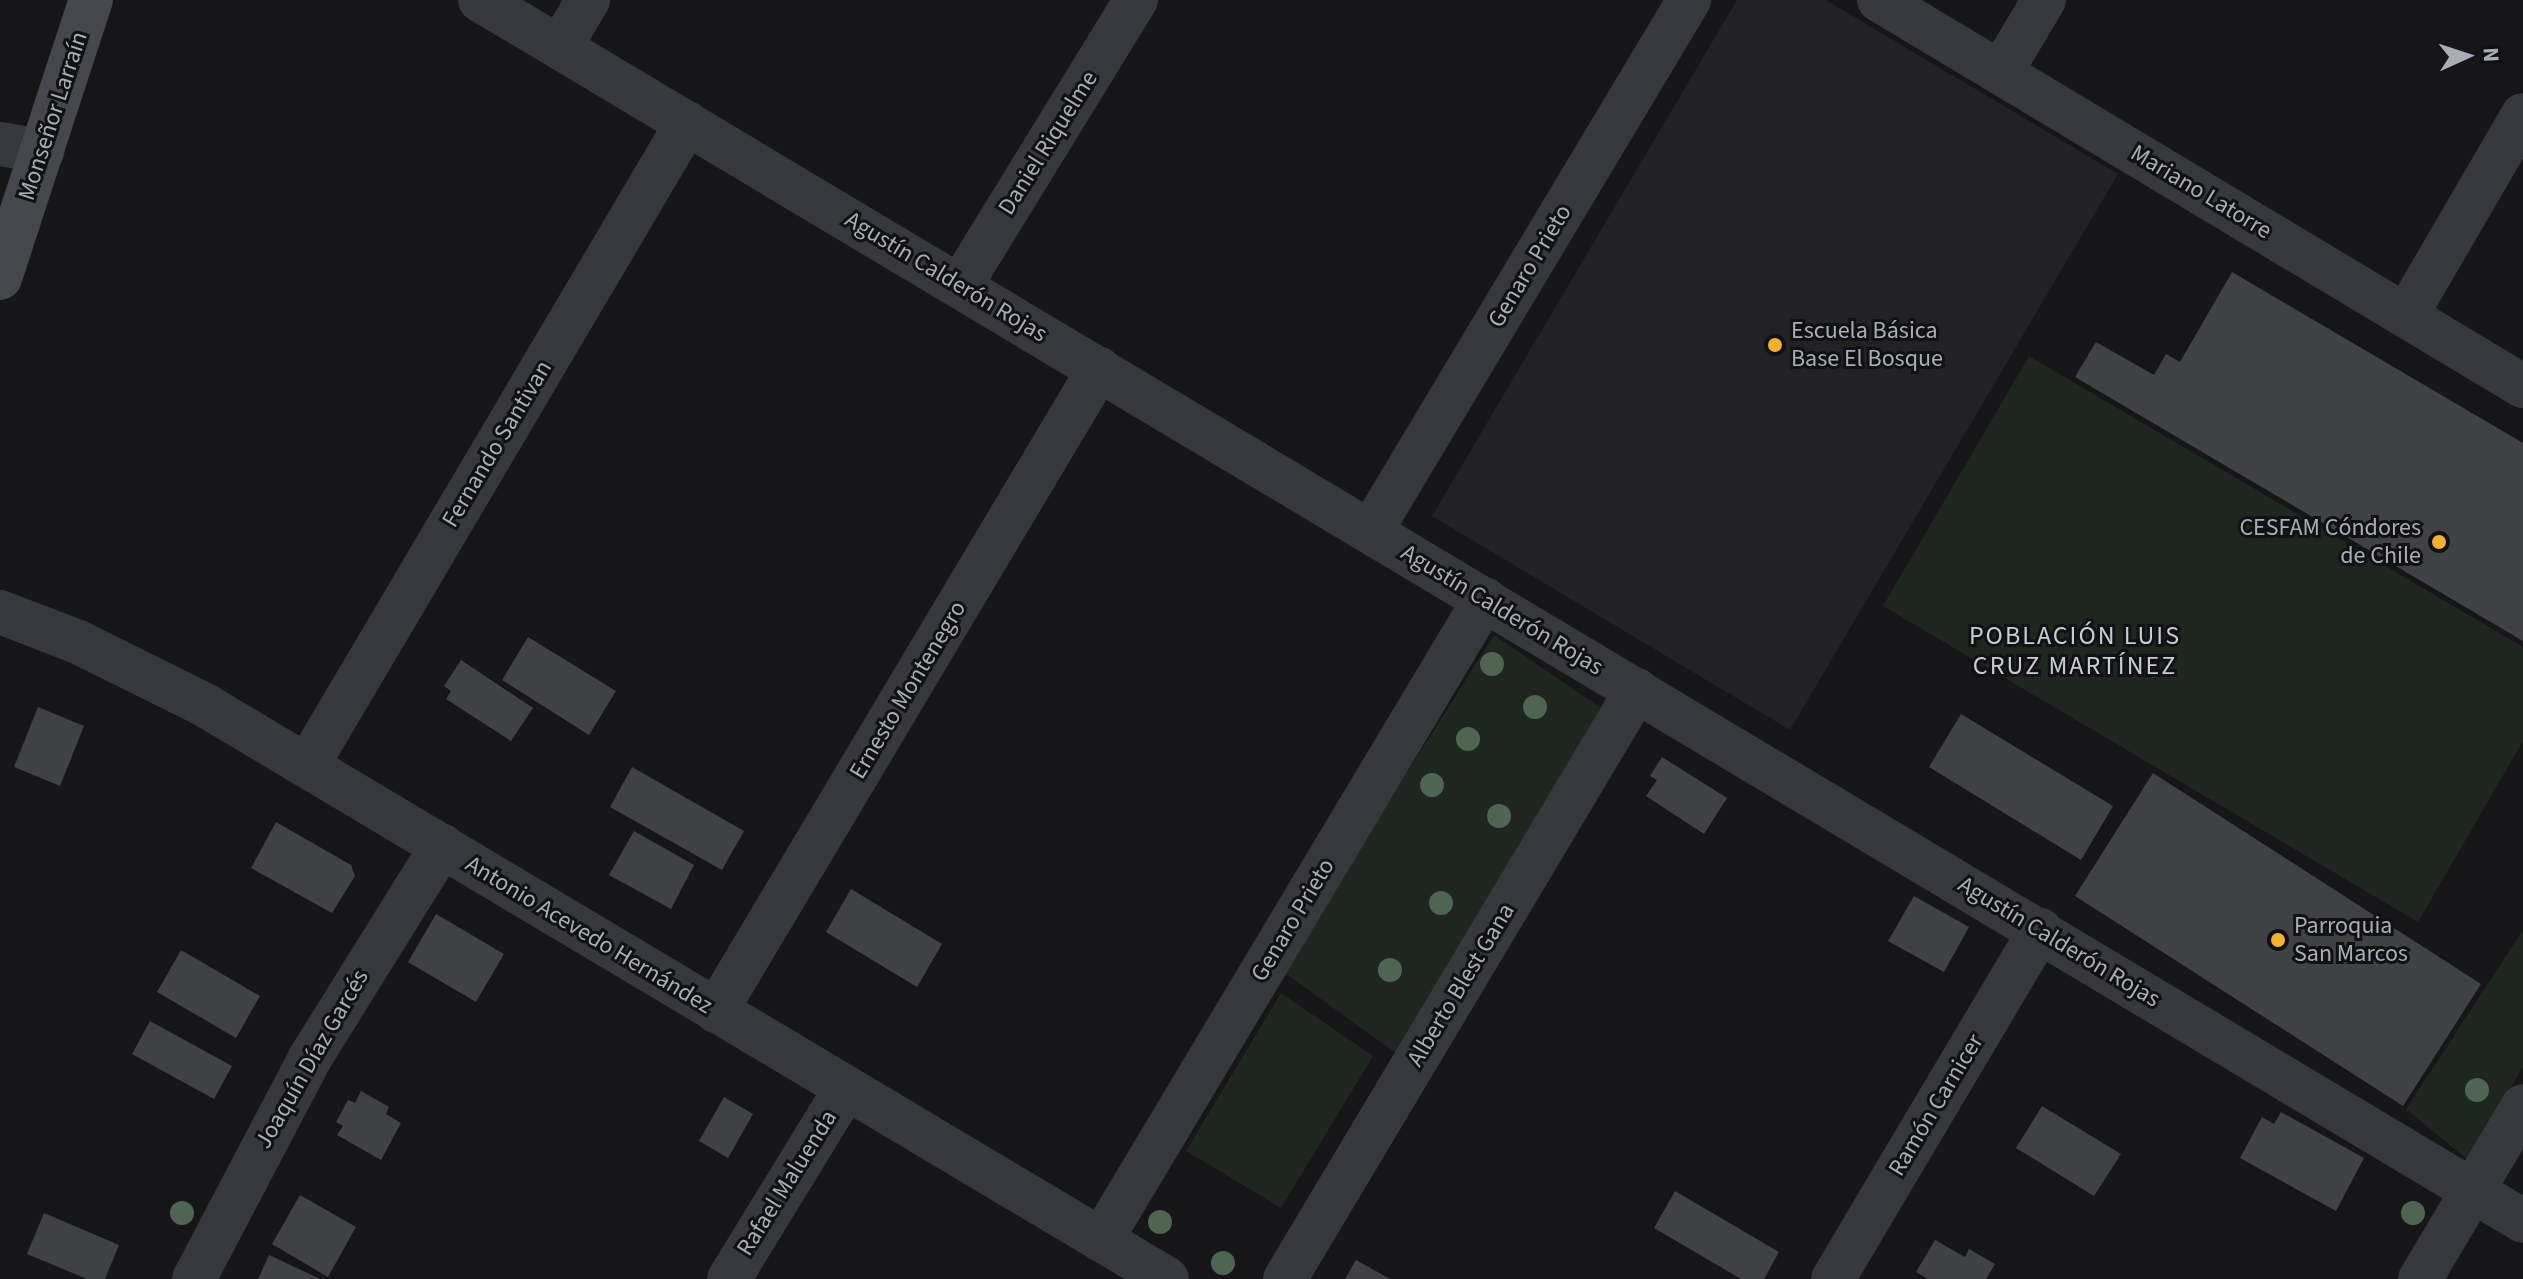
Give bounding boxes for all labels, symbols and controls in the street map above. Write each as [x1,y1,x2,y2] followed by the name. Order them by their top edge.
[2427,16,2507,96] north arrow
[12,28,94,204] street label: Monseñor Larraín
[2475,47,2507,63] text: N
[992,66,1104,220] street label: Daniel Riquelme
[2125,139,2277,245] street label: Mariano Latorre
[1482,199,1578,333] street label: Genaro Prieto
[840,205,1052,349] street label: Agustín Calderón Rojas
[1791,317,1943,373] place label: Escuela Básica Base El Bosque
[1766,336,1784,354] marker: Escuela Básica Base El Bosque
[436,355,558,533] street label: Fernando Santivan
[2239,514,2421,570] place label: CESFAM Cóndores de Chile
[2428,531,2450,553] marker: CESFAM Cóndores de Chile
[1396,538,1608,682] street label: Agustín Calderón Rojas
[844,596,972,784] street label: Ernesto Montenegro
[1969,620,2181,682] district label: POBLACIÓN LUIS CRUZ MARTÍNEZ
[460,850,718,1020] street label: Antonio Acevedo Hernández
[1245,853,1341,987] street label: Genaro Prieto
[1953,870,2165,1014] street label: Agustín Calderón Rojas
[1401,898,1521,1072] street label: Alberto Blest Gana
[2294,912,2408,968] place label: Parroquia San Marcos
[2269,931,2287,949] marker: Parroquia San Marcos
[249,964,375,1154] street label: Joaquín Díaz Garcés
[1882,1029,1990,1181] street label: Ramón Carnicer
[731,1105,843,1261] street label: Rafael Maluenda

